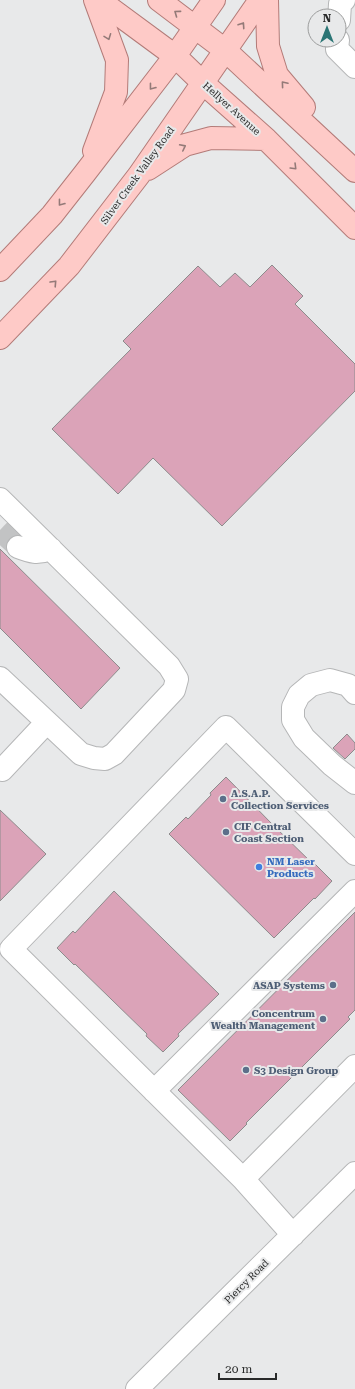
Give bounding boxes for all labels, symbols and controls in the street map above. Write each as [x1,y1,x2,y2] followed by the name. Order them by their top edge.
[307,8,347,48] north arrow
[175,11,182,18] one-way arrow
[323,12,332,25] text: N
[238,22,245,29] one-way arrow
[103,33,111,40] one-way arrow
[201,80,263,137] street label: Hellyer Avenue
[282,81,289,89] one-way arrow
[149,83,156,90] one-way arrow
[98,124,177,226] street label: Silver Creek Valley Road
[179,144,186,152] one-way arrow
[289,162,297,170] one-way arrow
[58,199,65,206] one-way arrow
[49,280,56,287] one-way arrow
[231,788,329,811] place label: A.S.A.P. Collection Services
[218,794,228,804] marker: A.S.A.P. Collection Services
[234,821,304,844] place label: CIF Central Coast Section
[221,827,231,837] marker: CIF Central Coast Section
[267,856,315,879] place label: NM Laser Products
[254,862,264,872] marker: NM Laser Products
[253,980,325,991] place label: ASAP Systems
[328,980,338,990] marker: ASAP Systems
[211,1008,315,1031] place label: Concentrum Wealth Management
[318,1014,328,1024] marker: Concentrum Wealth Management
[241,1065,251,1075] marker: S3 Design Group
[254,1065,339,1076] place label: S3 Design Group
[222,1257,271,1306] street label: Piercy Road
[219,1355,276,1381] scale bar
[225,1362,252,1376] text: 20 m

